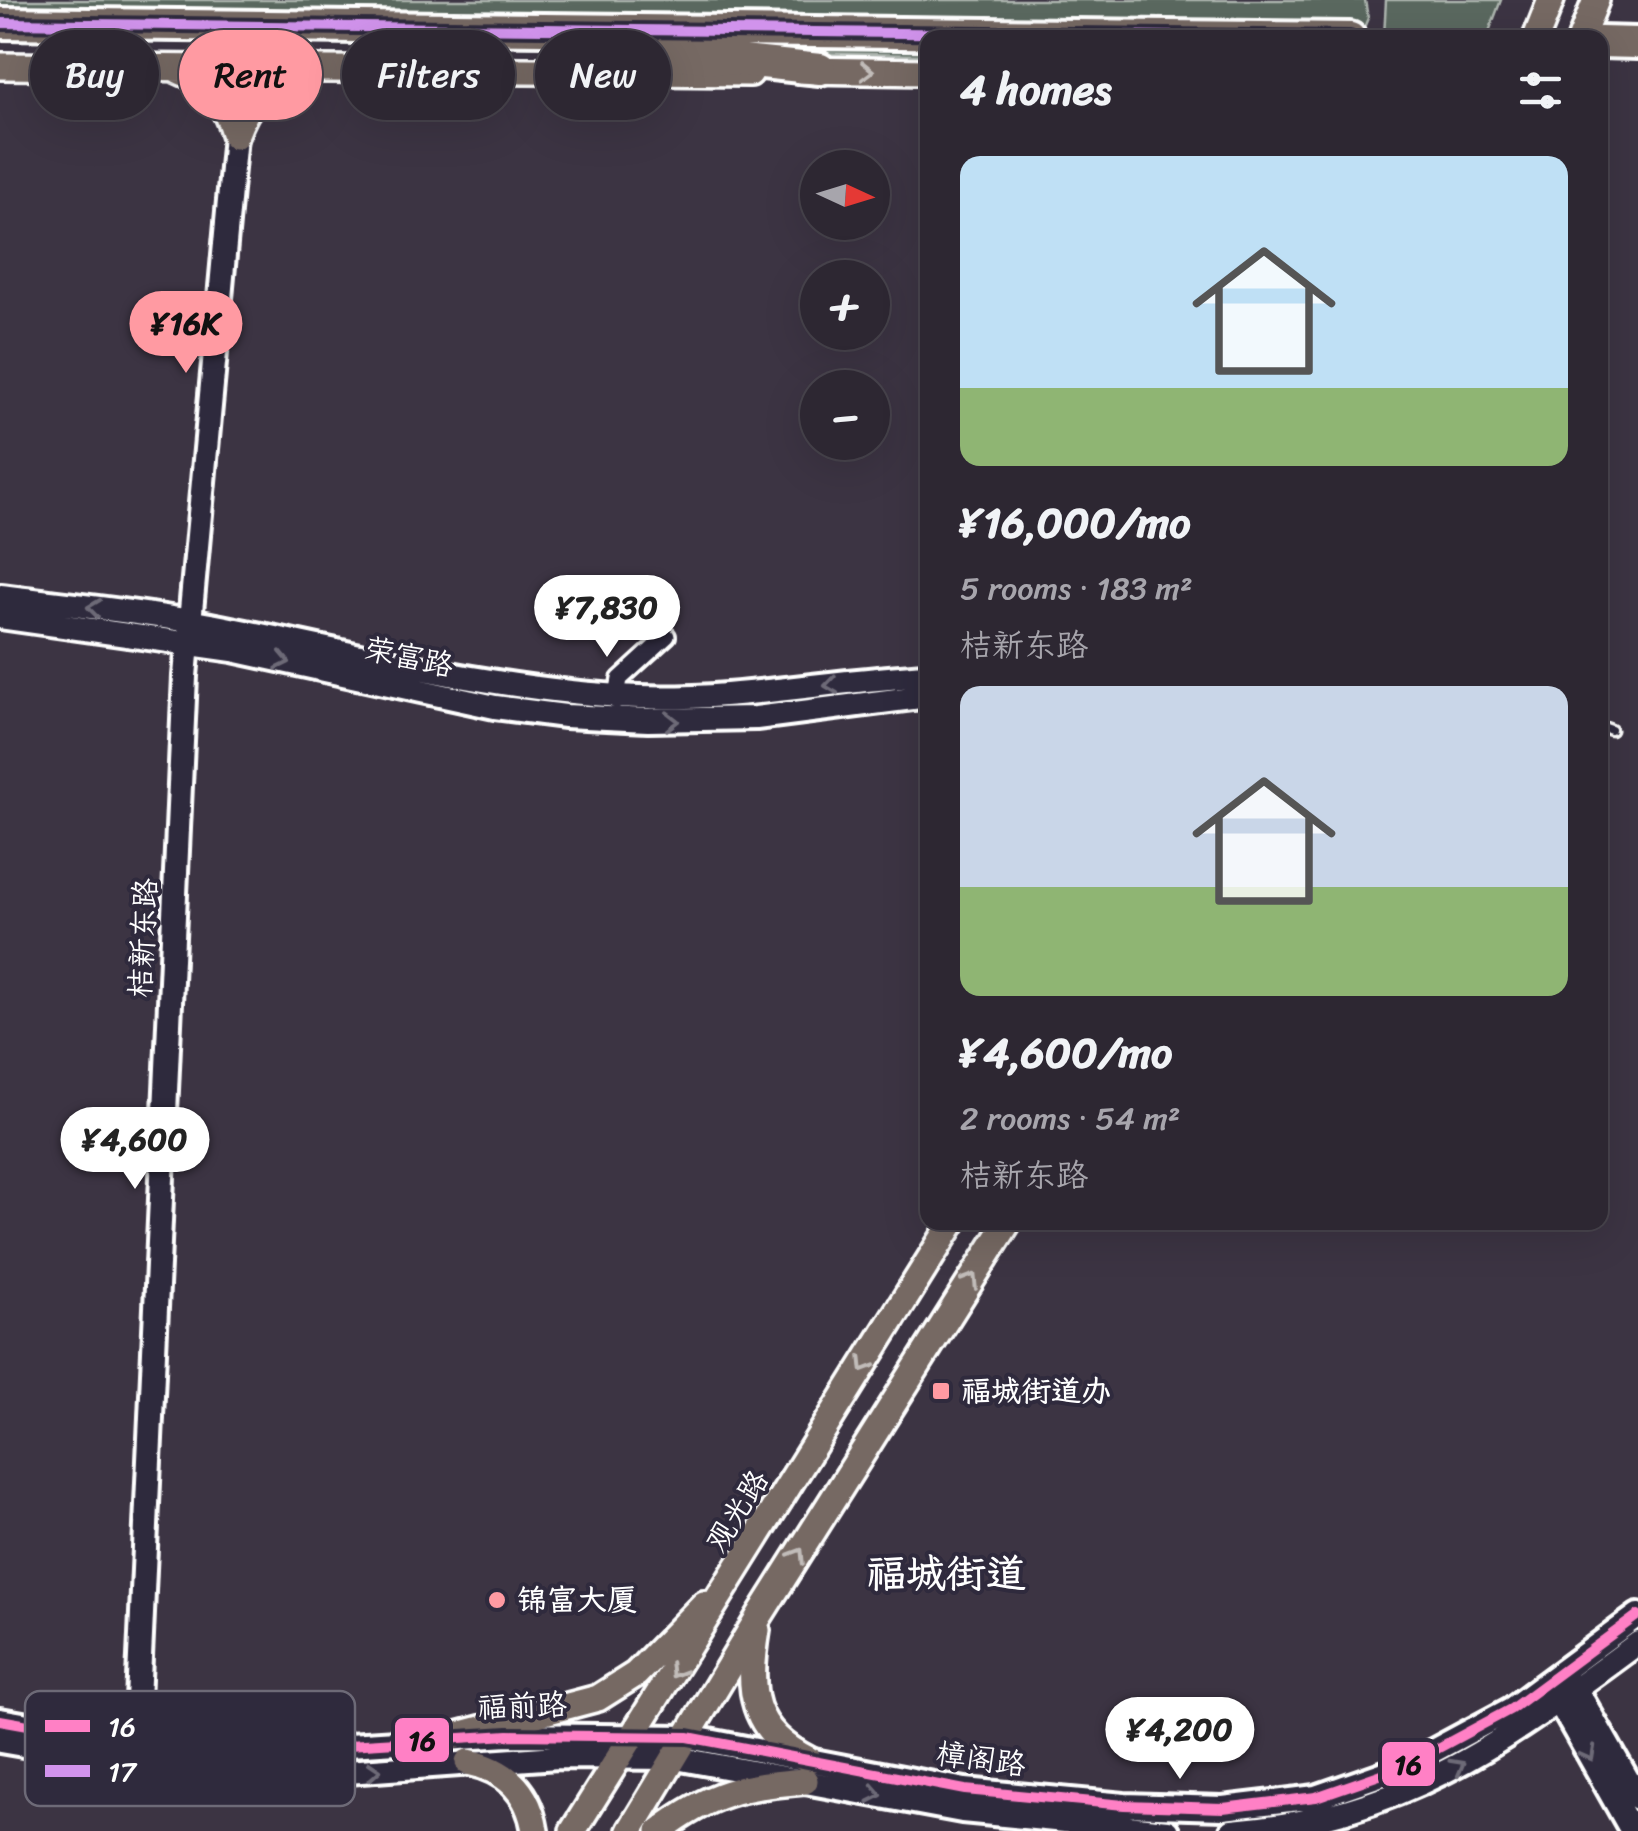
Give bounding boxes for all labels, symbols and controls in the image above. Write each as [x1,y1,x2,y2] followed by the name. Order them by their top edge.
[30,30,159,120] chip: Buy
[179,30,322,120] chip: Rent
[342,30,515,120] chip: Filters
[535,30,671,120] chip: New
[960,53,1112,127] text: 4 homes
[860,60,876,81] one-way arrow
[1513,63,1568,118] icon: filters
[800,150,890,240] north arrow
[800,150,890,460] map controls
[1174,221,1354,401] icon: home
[800,260,890,350] button: +
[127,291,245,376] pin: ¥16K
[151,295,221,352] text: ¥16K
[800,370,890,460] button: −
[960,486,1191,560] text: ¥16,000/mo
[960,560,1192,617] text: 5 rooms · 183 m²
[526,575,688,660] pin: ¥7,830
[556,579,658,636] text: ¥7,830
[86,599,103,620] one-way arrow
[960,617,1088,674] text: 桔新东路
[359,621,459,693] street label: 荣富路
[274,649,291,670] one-way arrow
[822,674,839,695] one-way arrow
[665,710,681,731] one-way arrow
[1174,751,1354,931] icon: home
[113,877,173,999] street label: 桔新东路
[960,1016,1172,1090] text: ¥4,600/mo
[960,1090,1180,1147] text: 2 rooms · 54 m²
[54,1107,216,1192] pin: ¥4,600
[83,1111,188,1168] text: ¥4,600
[960,1147,1088,1204] text: 桔新东路
[959,1273,978,1291] one-way arrow
[858,1354,877,1372] one-way arrow
[961,1364,1111,1418] place label: 福城街道办
[930,1380,952,1402] marker: 福城街道办
[690,1459,784,1563] street label: 观光路
[866,1538,1026,1609] district label: 福城街道
[785,1548,804,1566] one-way arrow
[517,1573,637,1627] place label: 锦富大厦
[486,1589,508,1611] marker: 锦富大厦
[669,1661,688,1679] one-way arrow
[476,1677,568,1735] street label: 福前路
[25,1691,355,1806] legend
[1099,1697,1261,1782] pin: ¥4,200
[1127,1701,1233,1758] text: ¥4,200
[108,1702,136,1751] text: 16
[393,1716,451,1764] line badge: 16
[408,1716,436,1765] text: 16
[933,1726,1029,1792] street label: 樟阁路
[1380,1740,1437,1788] line badge: 16
[1394,1740,1422,1789] text: 16
[1576,1744,1596,1762] one-way arrow
[108,1747,138,1796] text: 17
[1447,1759,1465,1779] one-way arrow
[367,1761,383,1782] one-way arrow
[866,1783,883,1804] one-way arrow

